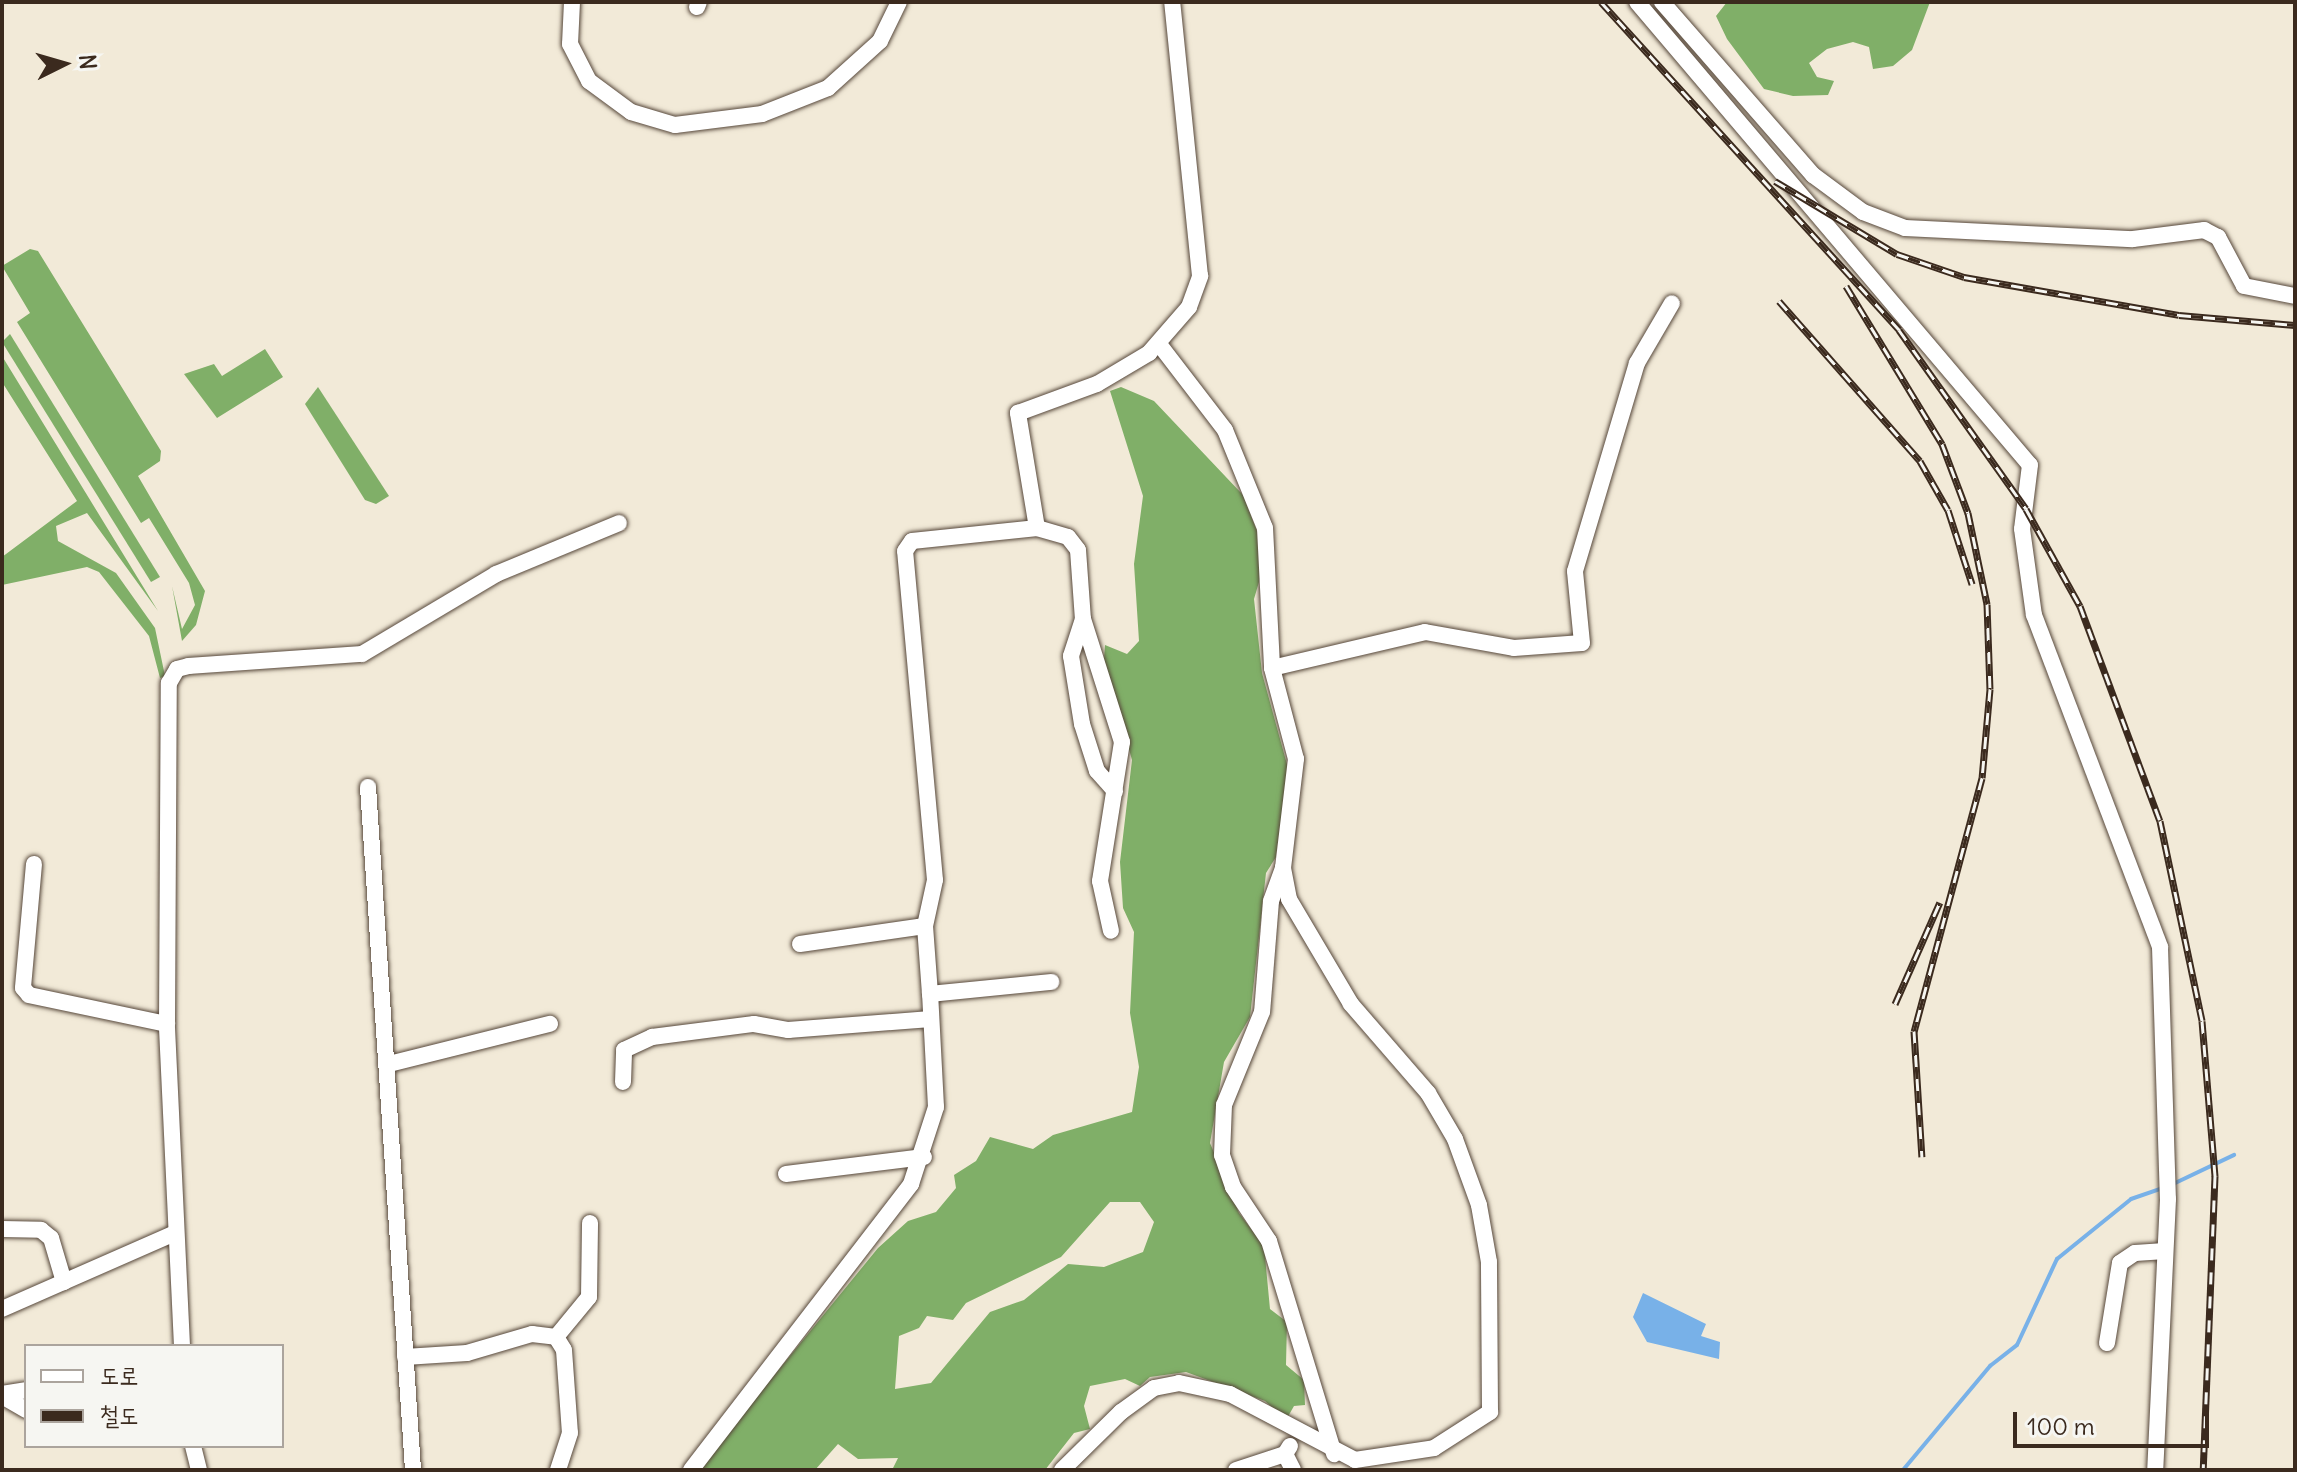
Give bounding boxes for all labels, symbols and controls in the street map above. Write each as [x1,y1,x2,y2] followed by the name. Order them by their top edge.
[24,24,104,104] north arrow
[73,53,103,71] text: N
[24,1344,284,1448] legend
[100,1360,139,1390] text: 도로
[2017,1396,2213,1446] scale bar
[100,1400,139,1430] text: 철도
[2027,1411,2095,1441] text: 100 m

